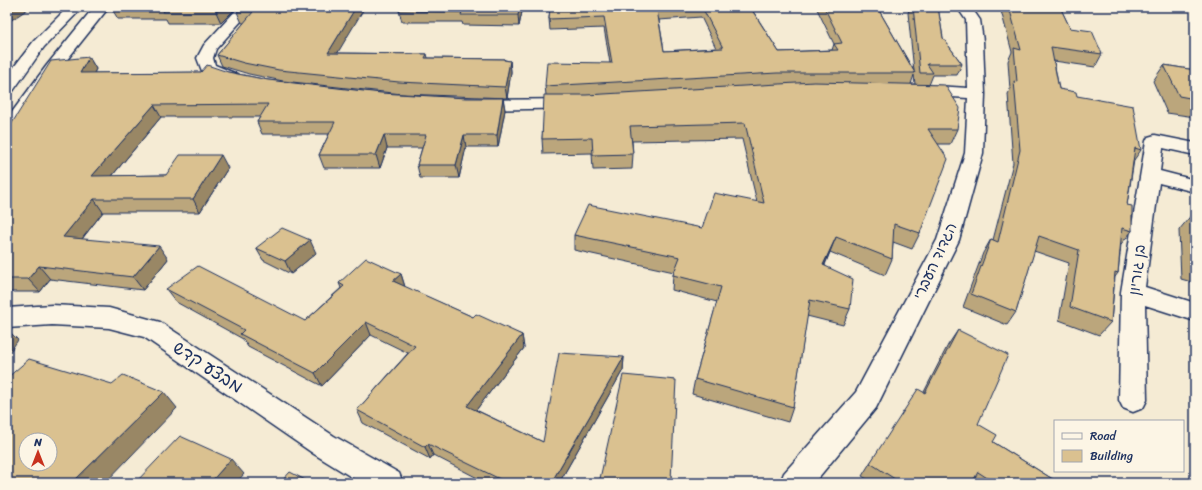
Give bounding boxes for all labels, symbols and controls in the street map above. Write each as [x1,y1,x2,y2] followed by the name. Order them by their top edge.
[906,218,964,304] street label: הגדוד העברי
[1121,243,1153,297] street label: בן גוריון
[166,332,250,402] street label: מבצע קדש
[1054,420,1184,472] legend
[1090,425,1117,447] text: Road
[18,432,58,472] north arrow
[33,433,42,452] text: N
[1090,445,1133,467] text: Building

